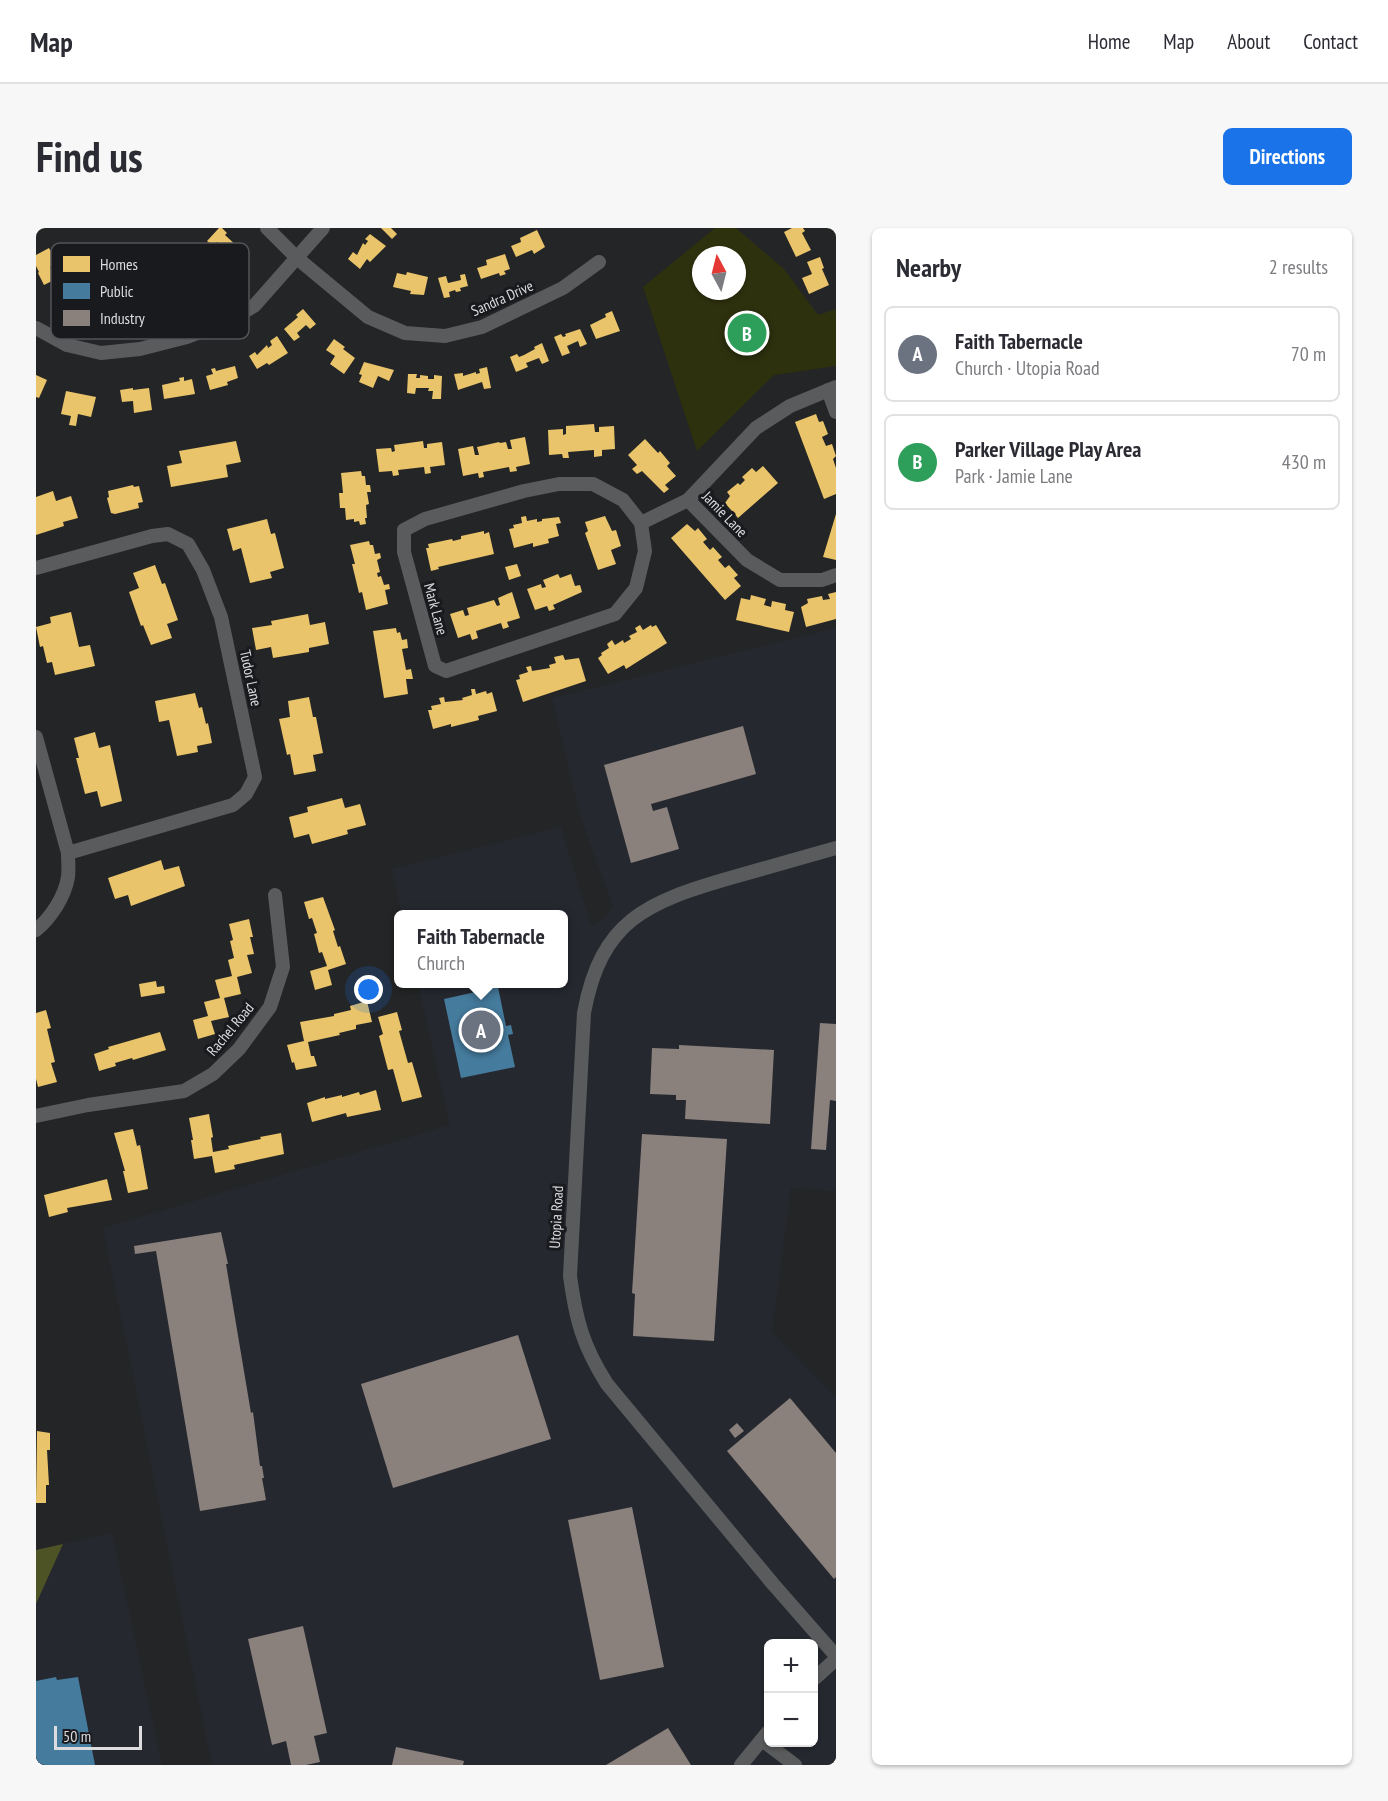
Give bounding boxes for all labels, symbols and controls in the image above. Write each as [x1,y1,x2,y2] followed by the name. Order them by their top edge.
[30,23,73,60] text: Map
[1088,28,1130,55] text: Home
[1163,28,1194,55] text: Map
[1227,28,1270,55] text: About
[1303,28,1358,55] text: Contact
[1223,128,1352,185] button: Directions
[36,129,143,184] text: Find us
[51,243,249,339] legend
[692,246,746,300] north arrow
[896,251,961,284] text: Nearby
[100,254,138,274] text: Homes
[1269,254,1328,280] text: 2 results
[468,276,536,320] street label: Sandra Drive
[100,281,134,301] text: Public
[100,308,145,328] text: Industry
[728,310,766,356] pin: B
[955,327,1083,355] text: Faith Tabernacle
[912,341,923,367] text: A
[1291,341,1326,367] text: 70 m
[955,355,1100,381] text: Church · Utopia Road
[955,435,1141,463] text: Parker Village Play Area
[913,449,922,475] text: B
[1282,449,1326,475] text: 430 m
[955,463,1073,489] text: Park · Jamie Lane
[698,486,752,541] street label: Jamie Lane
[420,581,452,637] street label: Mark Lane
[236,648,266,708] street label: Tudor Lane
[394,910,568,988] popup
[417,922,545,950] text: Faith Tabernacle
[417,950,465,976] text: Church
[354,975,383,1004] your location
[202,999,258,1059] street label: Rachel Road
[462,1008,500,1052] pin: A
[545,1185,567,1249] street label: Utopia Road
[764,1639,818,1747] map controls
[764,1639,818,1693] button: +
[764,1693,818,1747] button: −
[54,1723,142,1750] scale bar
[63,1726,91,1746] text: 50 m

